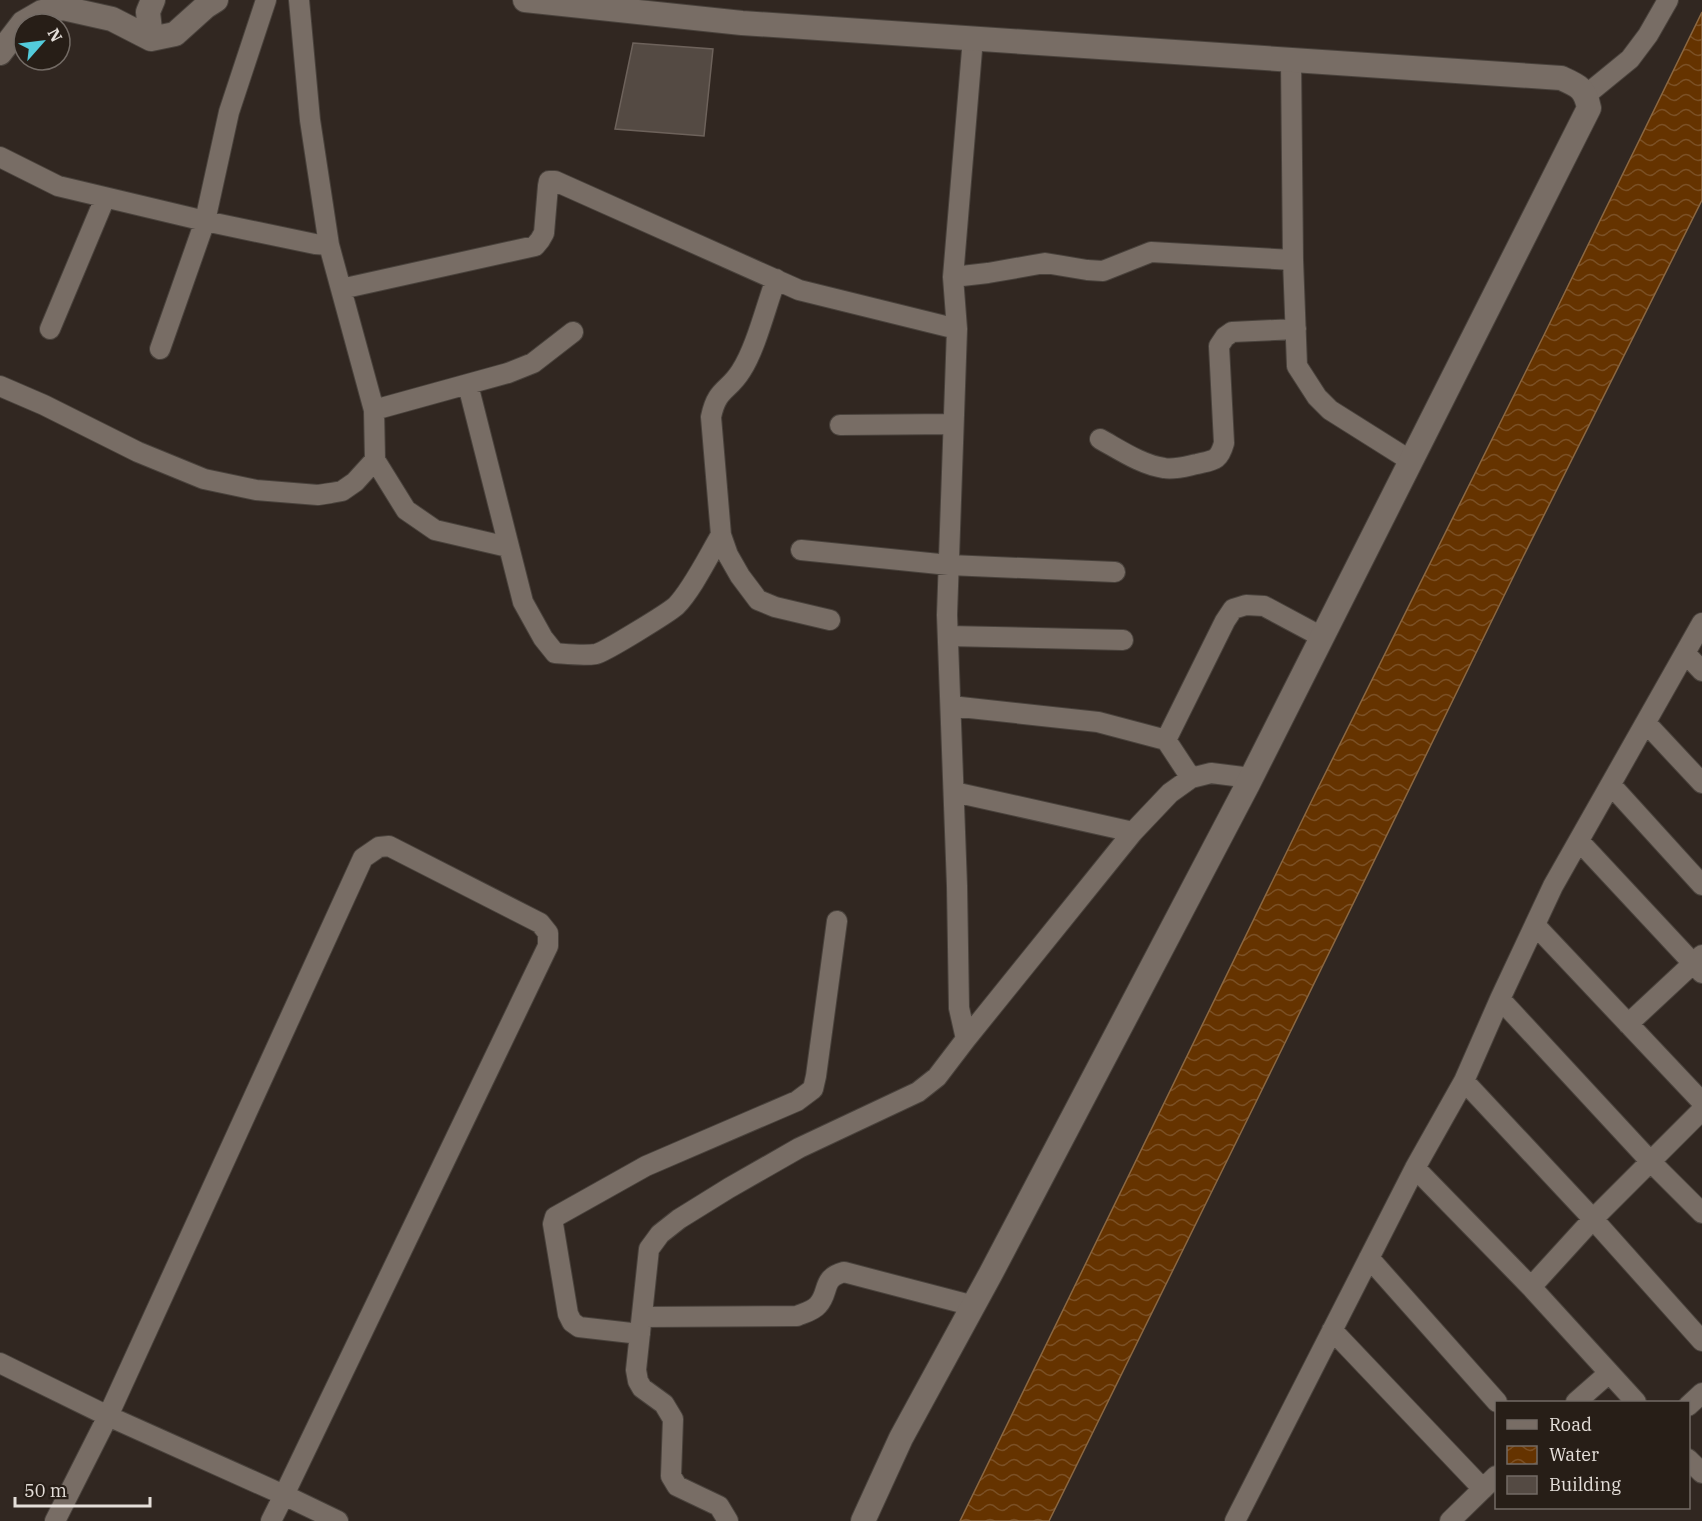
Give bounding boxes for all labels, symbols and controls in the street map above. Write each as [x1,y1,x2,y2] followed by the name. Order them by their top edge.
[12,12,72,72] north arrow
[43,25,67,45] text: N
[1495,1401,1690,1509] legend
[1549,1413,1592,1436] text: Road
[1549,1443,1599,1466] text: Water
[15,1470,150,1508] scale bar
[1549,1473,1621,1496] text: Building
[24,1479,67,1502] text: 50 m

